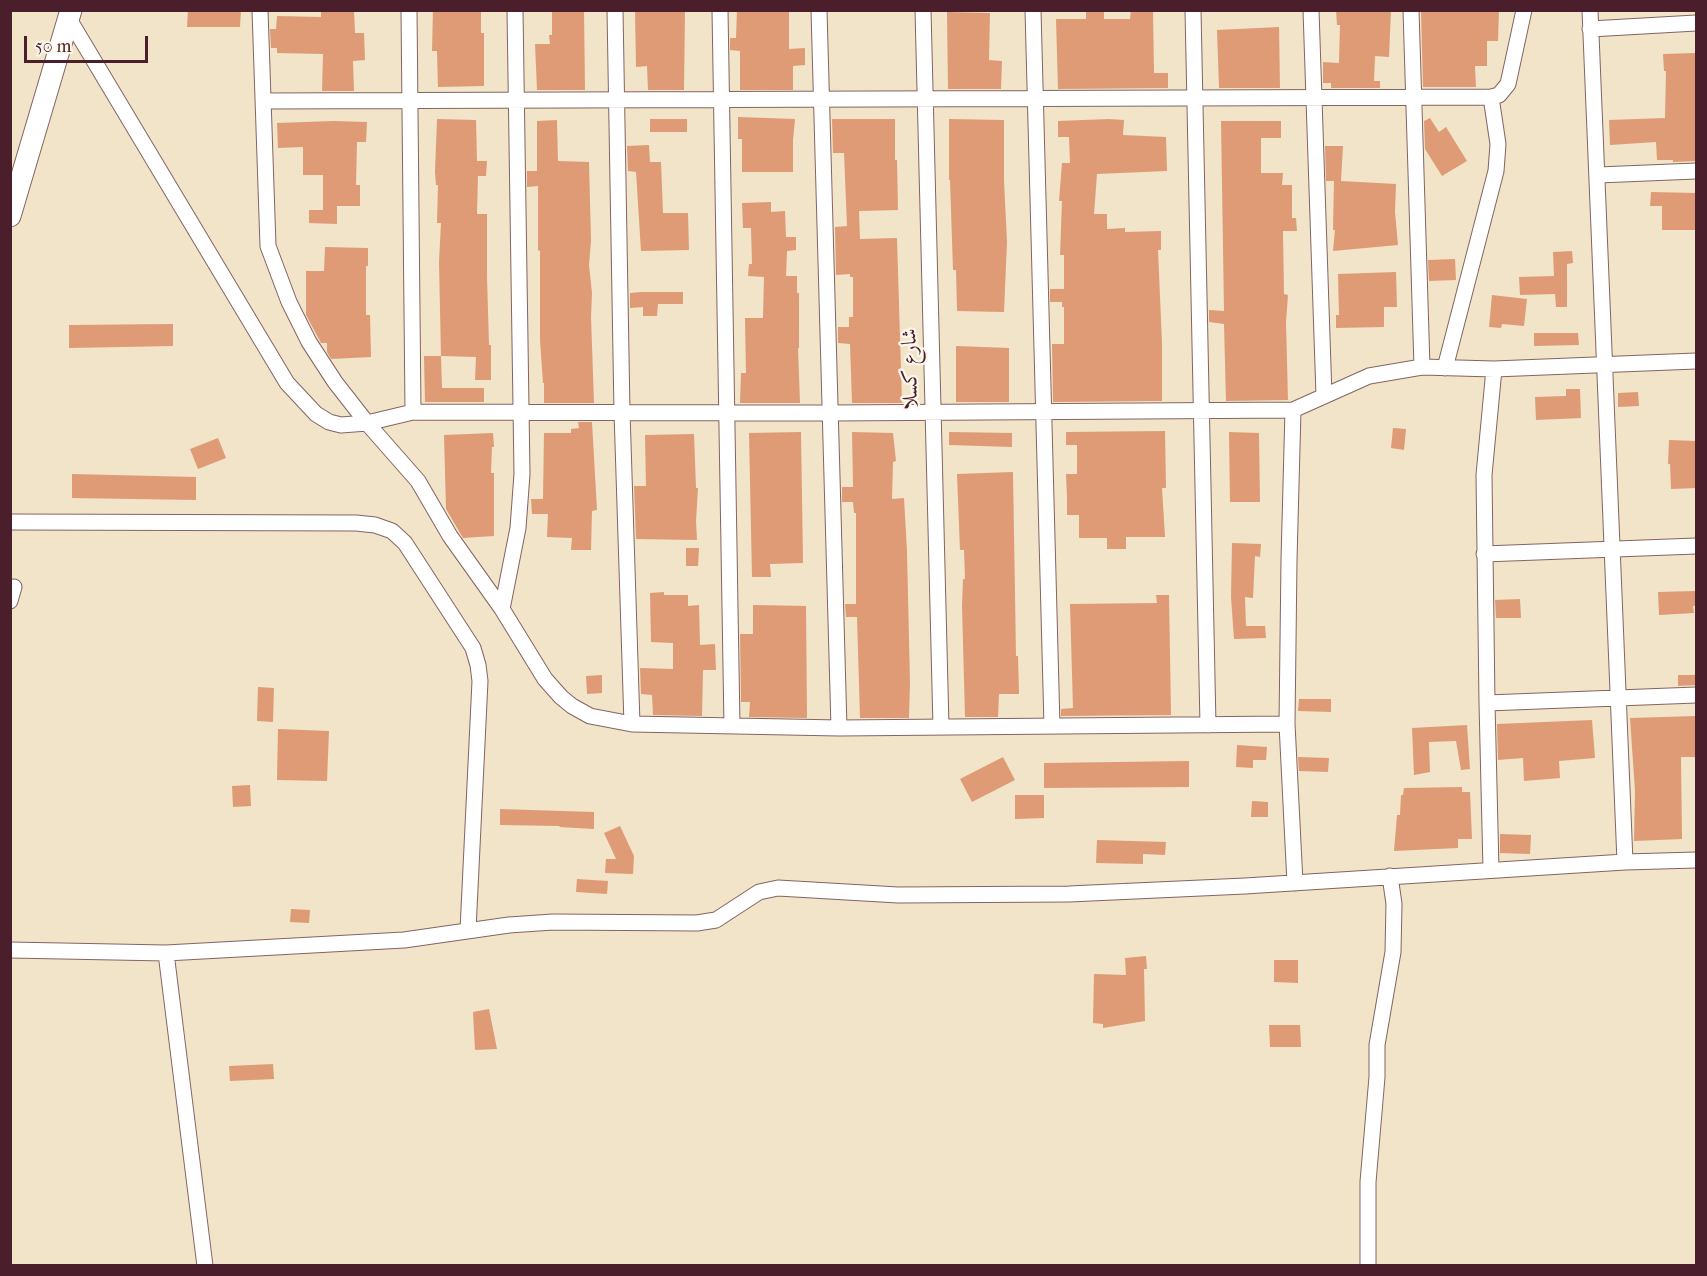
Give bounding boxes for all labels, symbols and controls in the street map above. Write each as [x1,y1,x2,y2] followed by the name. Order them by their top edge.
[27,24,152,62] scale bar
[35,36,71,57] text: 50 m
[898,328,924,410] street label: شارع كسلا

